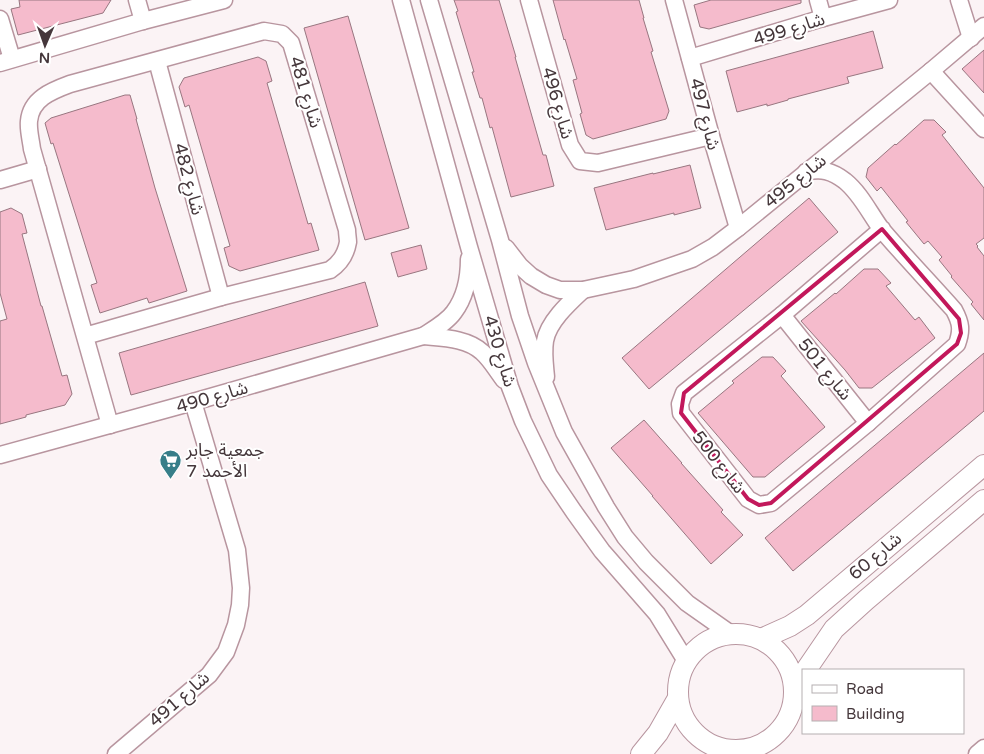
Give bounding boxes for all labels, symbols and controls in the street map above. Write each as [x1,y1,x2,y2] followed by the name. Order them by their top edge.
[751,8,828,53] street label: شارع 499
[20,20,70,70] north arrow
[39,49,50,66] text: N
[282,54,327,131] street label: شارع 481
[534,65,579,142] street label: شارع 496
[682,76,725,153] street label: شارع 497
[166,141,209,218] street label: شارع 482
[759,149,832,215] street label: شارع 495
[476,313,521,390] street label: شارع 430
[791,333,857,406] street label: شارع 501
[174,376,251,421] street label: شارع 490
[685,426,750,500] street label: شارع 500
[185,439,264,482] place label: جمعية جابر الأحمد 7
[158,448,182,479] supermarket icon: جمعية جابر الأحمد 7
[844,528,908,587] street label: شارع 60
[144,667,216,734] street label: شارع 491
[802,669,964,734] legend
[846,680,884,698] text: Road
[846,705,905,723] text: Building

